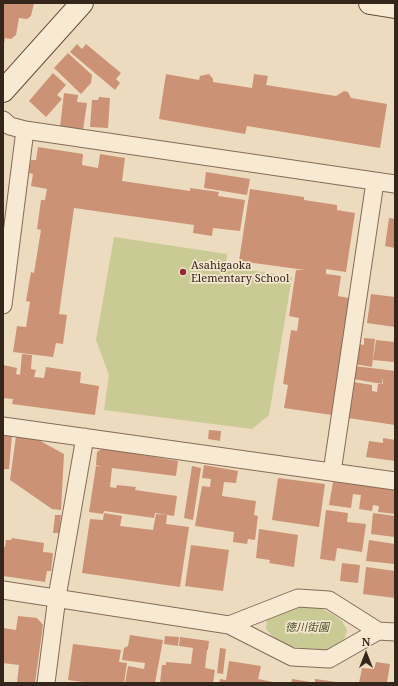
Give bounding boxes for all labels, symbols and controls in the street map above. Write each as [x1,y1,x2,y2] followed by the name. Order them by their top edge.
[191,259,289,285] place label: Asahigaoka Elementary School
[178,267,188,277] marker: Asahigaoka Elementary School
[285,621,329,635] park label: 徳川街園
[346,634,386,674] north arrow
[362,634,370,649] text: N

